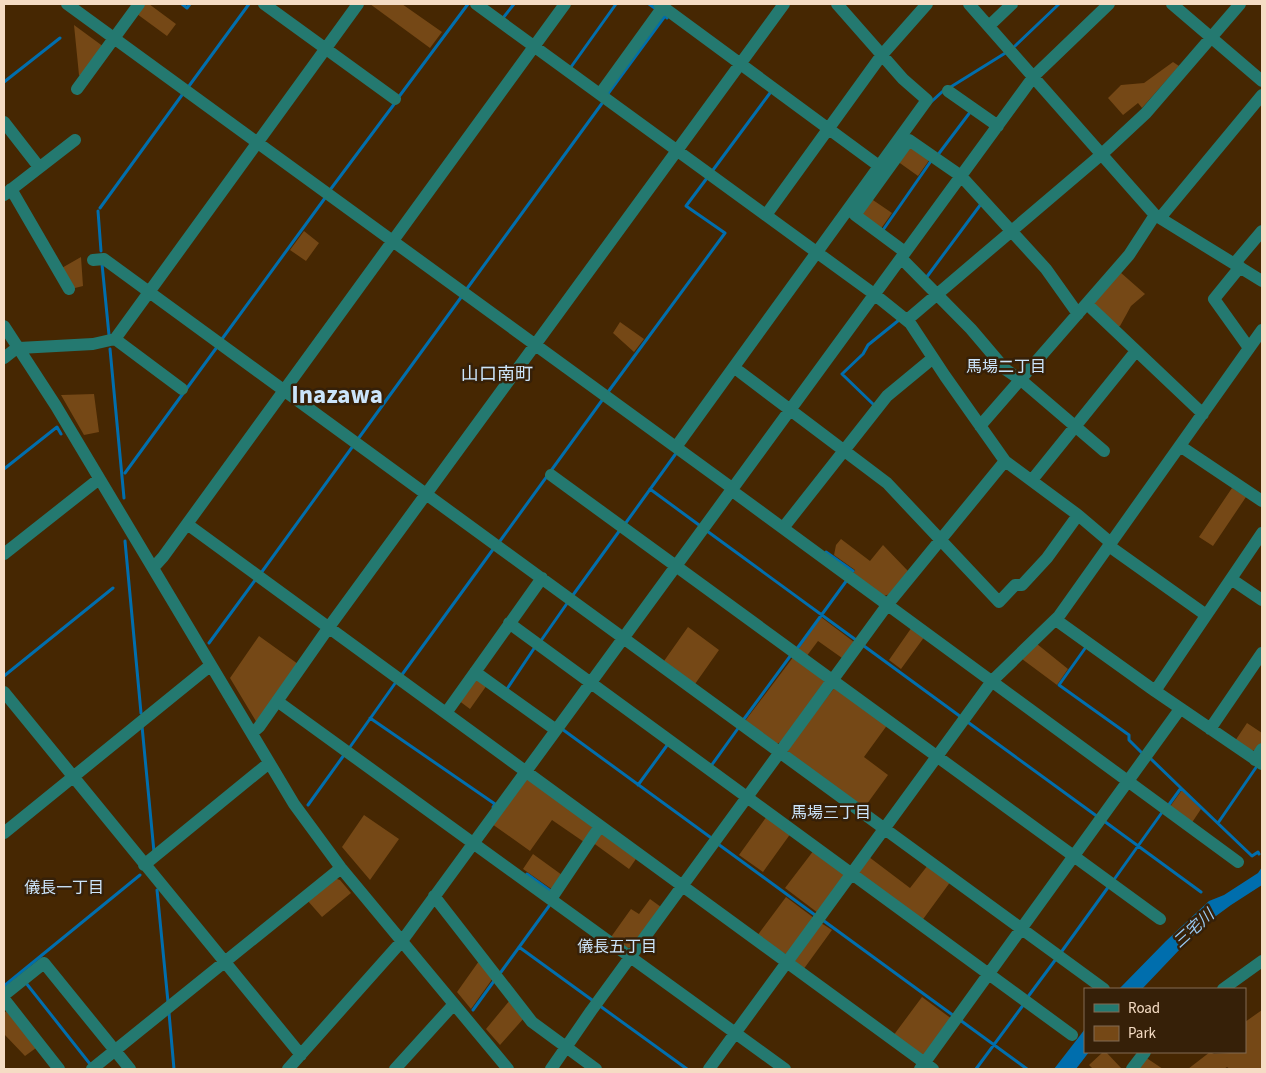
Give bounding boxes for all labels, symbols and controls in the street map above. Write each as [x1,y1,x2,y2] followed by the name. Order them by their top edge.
[966,356,1046,378] district label: 馬場二丁目
[461,362,533,387] district label: 山口南町
[291,377,383,413] district label: Inazawa
[791,802,871,824] district label: 馬場三丁目
[24,877,104,899] district label: 儀長一丁目
[1168,903,1220,953] water label: 三宅川
[577,936,657,958] district label: 儀長五丁目
[1084,988,1246,1053] legend
[1128,998,1160,1019] text: Road
[1128,1023,1157,1044] text: Park

